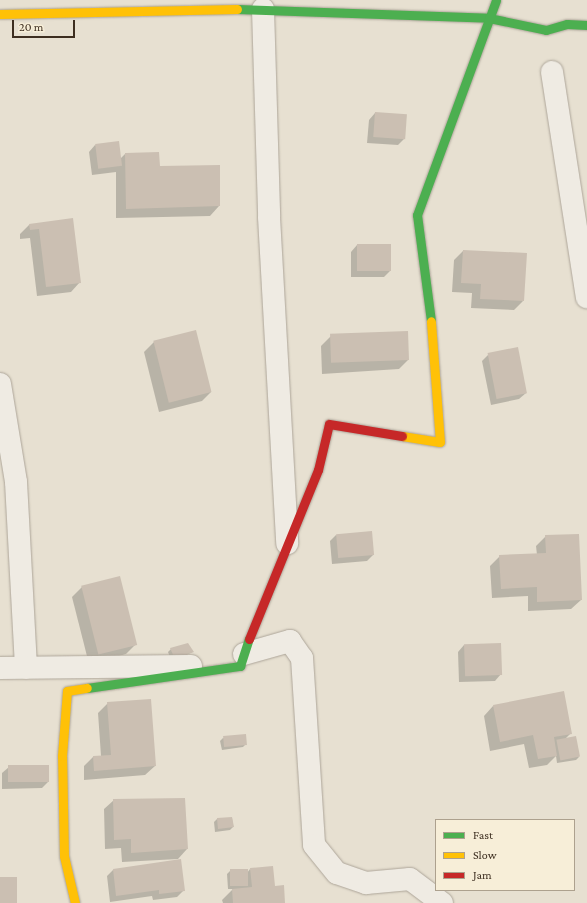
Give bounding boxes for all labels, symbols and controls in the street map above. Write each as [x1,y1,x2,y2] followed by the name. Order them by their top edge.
[14,12,77,38] scale bar
[19,20,43,34] text: 20 m
[435,819,575,891] legend
[473,828,493,842] text: Fast
[473,848,497,862] text: Slow
[473,868,492,882] text: Jam

